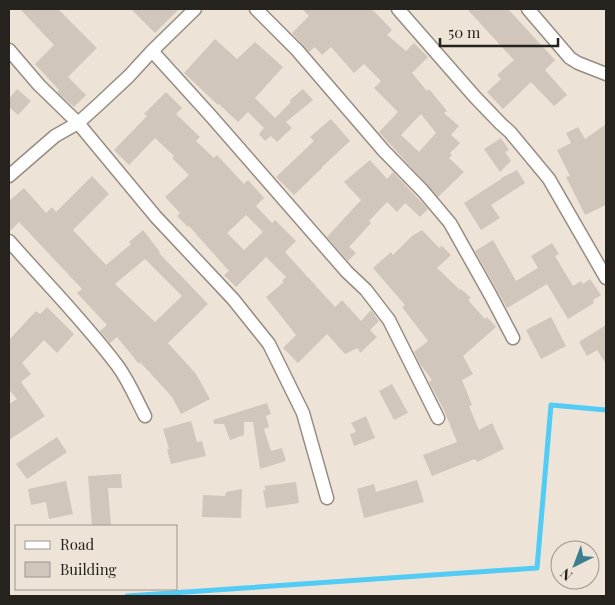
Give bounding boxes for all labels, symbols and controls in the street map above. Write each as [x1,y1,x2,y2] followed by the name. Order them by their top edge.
[440,15,558,47] scale bar
[448,22,481,42] text: 50 m
[15,525,178,590] legend
[60,534,94,554] text: Road
[550,540,600,590] north arrow
[60,559,117,579] text: Building
[556,565,576,585] text: N

